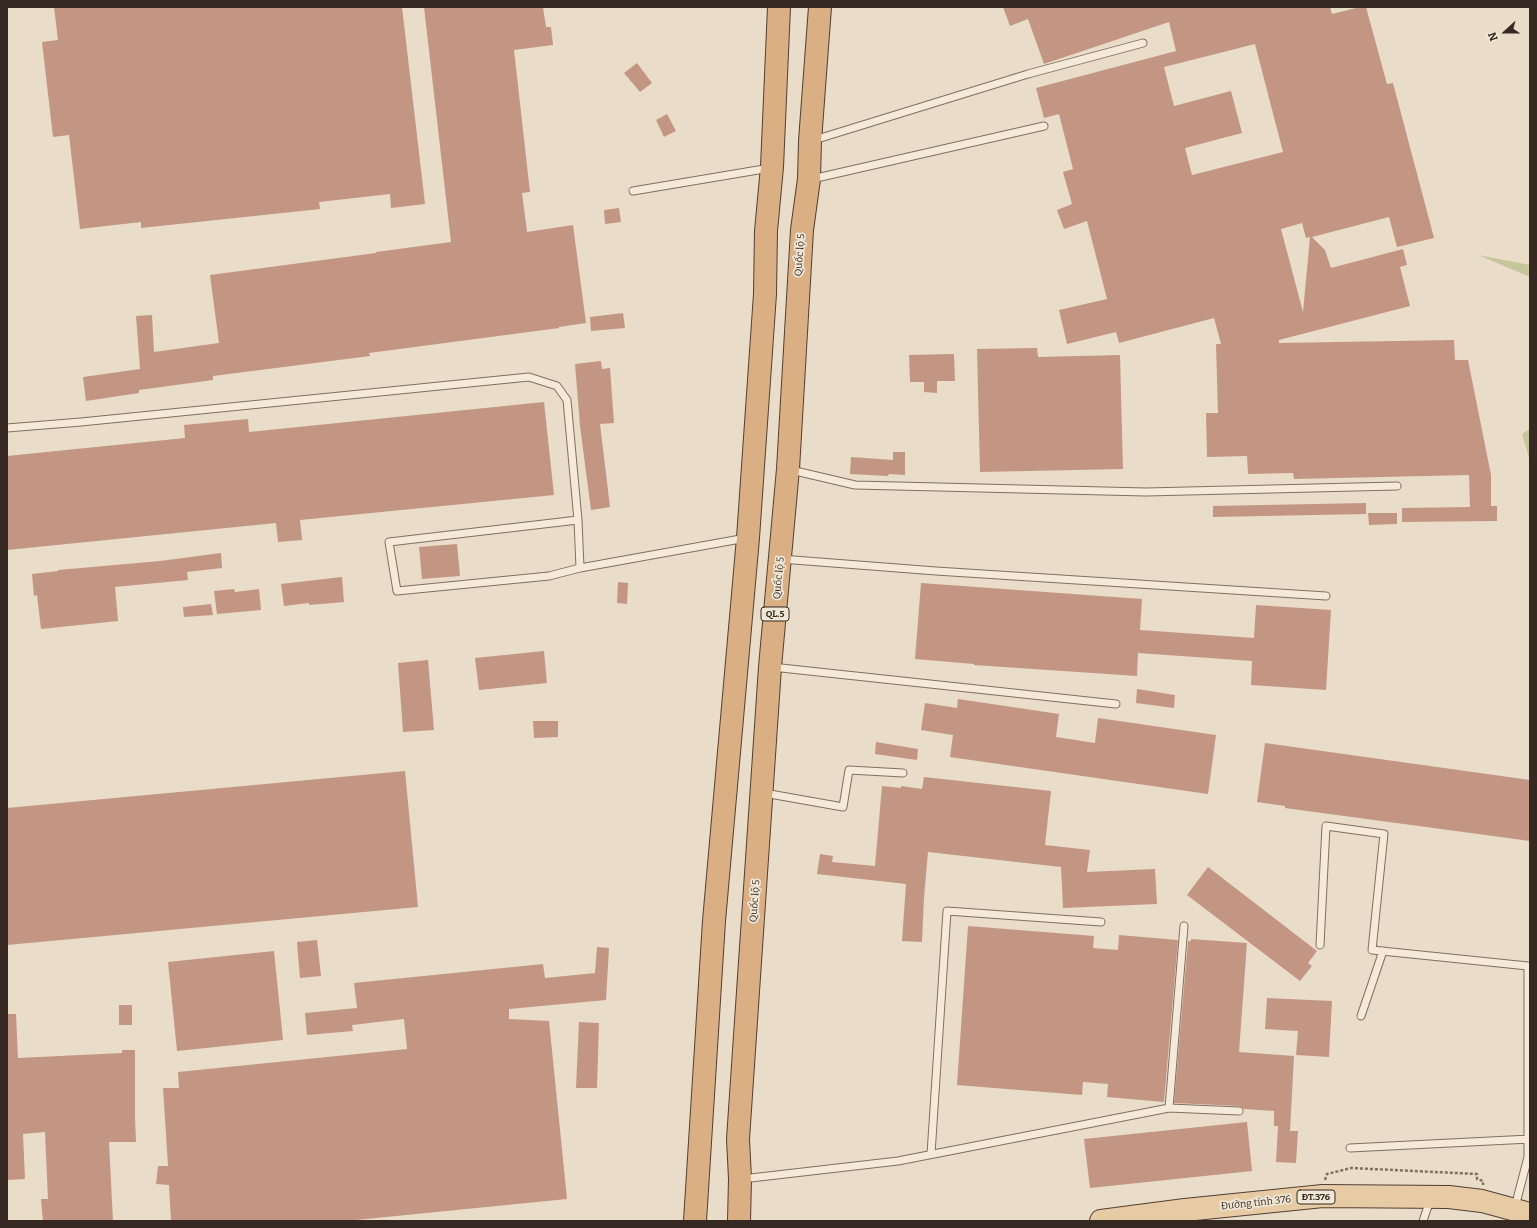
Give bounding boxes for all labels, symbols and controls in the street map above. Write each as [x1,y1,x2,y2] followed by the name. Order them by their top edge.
[1485,12,1525,52] north arrow
[1486,30,1501,43] text: N
[793,233,807,277] street label: Quốc lộ 5
[771,556,787,600] street label: Quốc lộ 5
[761,607,789,621] road number: QL.5
[748,879,762,923] street label: Quốc lộ 5
[1297,1190,1335,1204] road number: ĐT.376
[1220,1193,1292,1213] street label: Đường tỉnh 376

